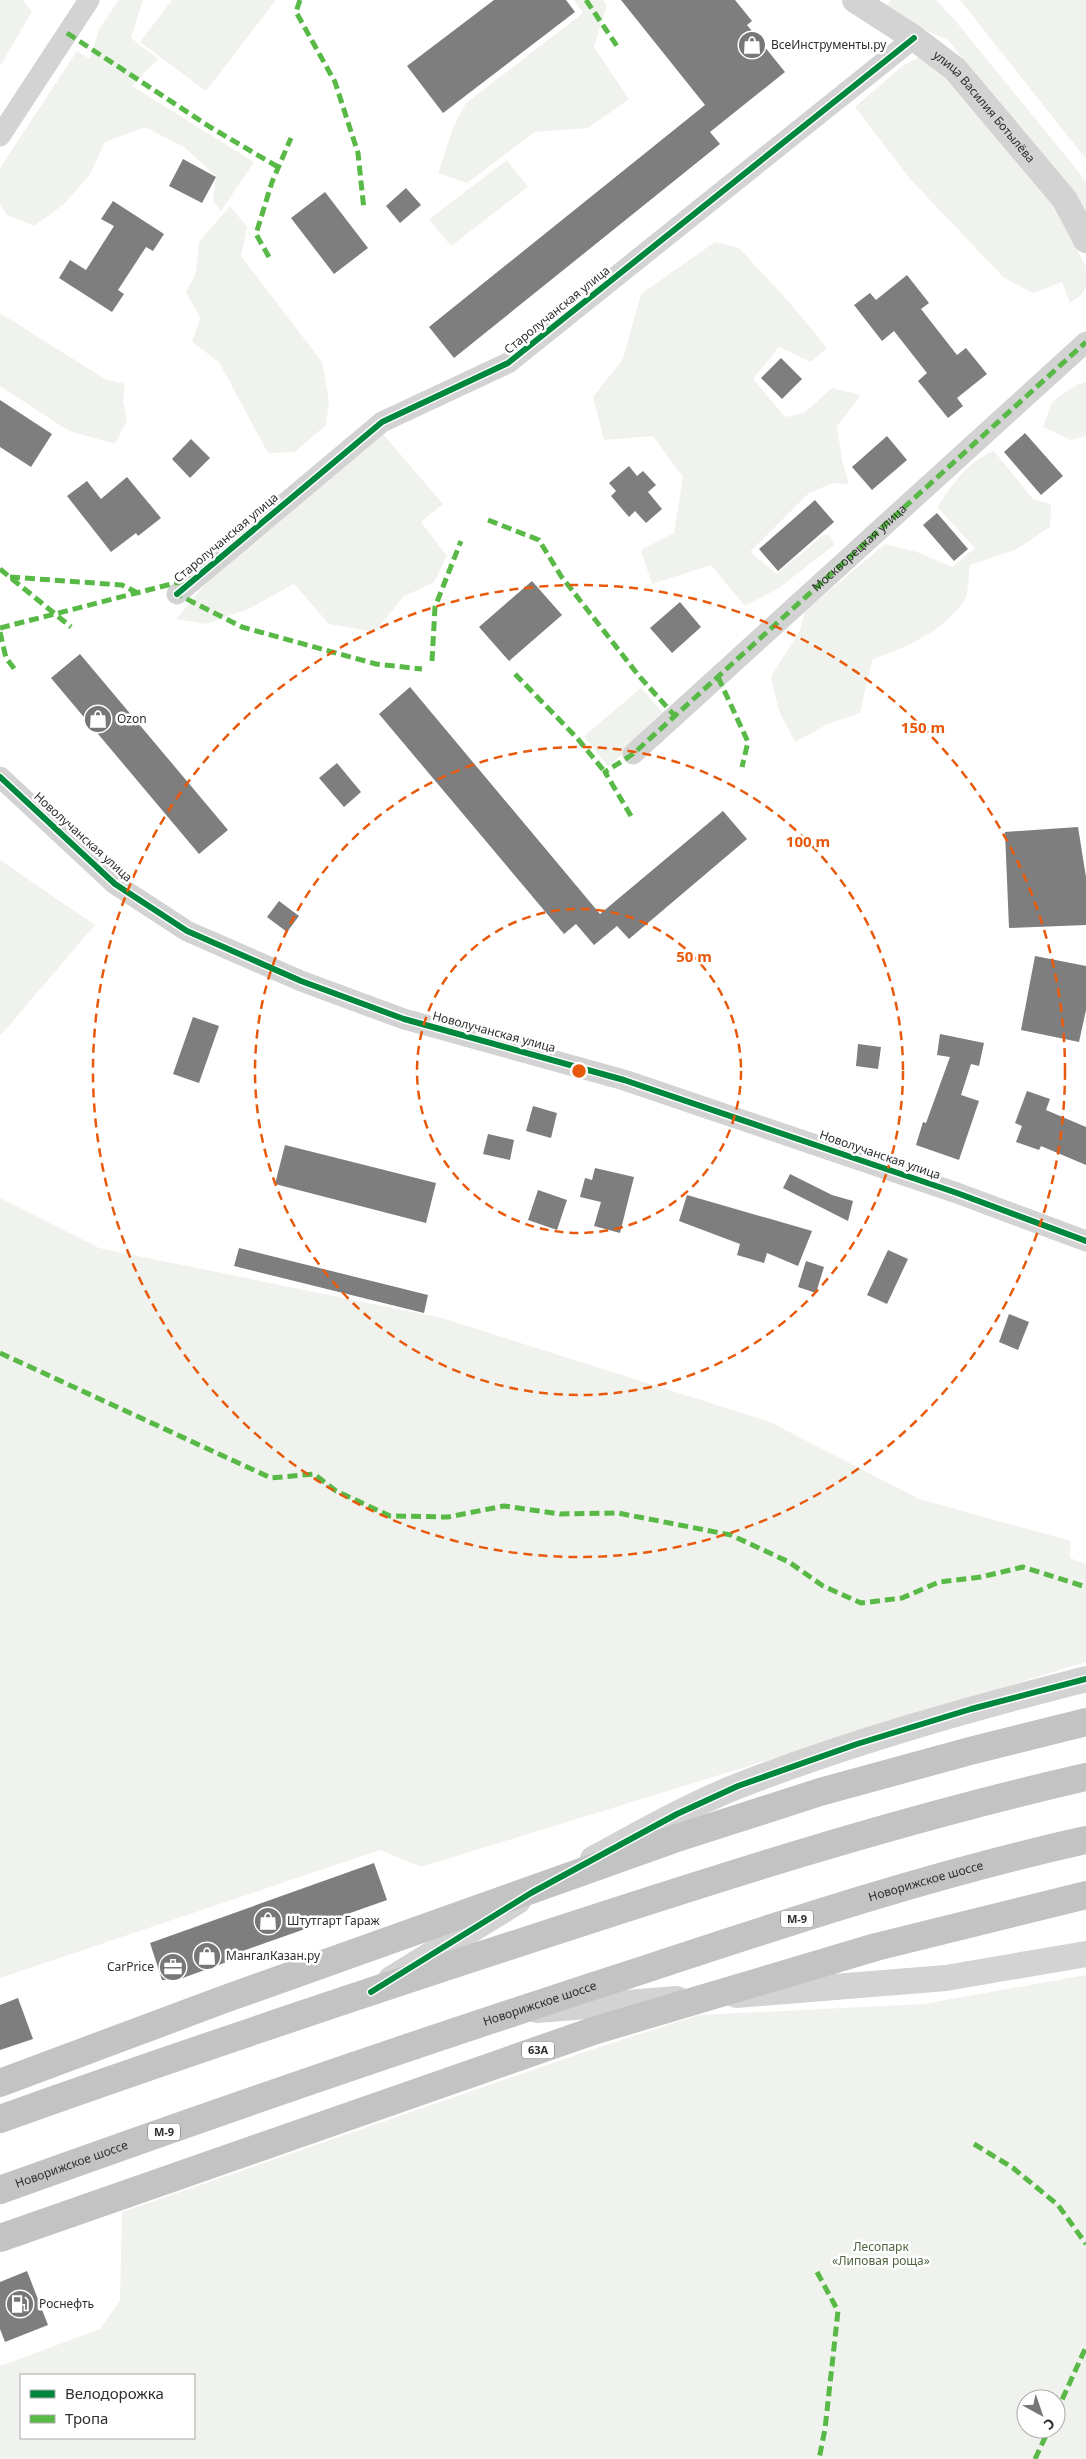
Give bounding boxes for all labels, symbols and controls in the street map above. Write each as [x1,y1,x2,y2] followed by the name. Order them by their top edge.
[737,30,767,60] shop icon: ВсеИнструменты.ру
[771,36,887,53] place label: ВсеИнструменты.ру
[930,46,1039,166] street label: улица Василия Ботылёва
[500,262,613,358] street label: Старолучанская улица
[170,489,281,586] street label: Старолучанская улица
[808,500,910,595] street label: Москворецкая улица
[83,704,113,734] shop icon: Ozon
[117,710,147,727] place label: Ozon
[901,717,945,737] text: 150 m
[30,788,136,885] street label: Новолучанская улица
[786,831,830,851] text: 100 m
[676,946,712,966] text: 50 m
[431,1007,558,1056] street label: Новолучанская улица
[570,1062,588,1080] centre of rings
[817,1126,943,1183] street label: Новолучанская улица
[866,1856,985,1905] street label: Новорижское шоссе
[253,1906,283,1936] shop icon: Штутгарт Гараж
[781,1910,813,1928] road number: М-9
[287,1912,381,1929] place label: Штутгарт Гараж
[192,1941,222,1971] shop icon: МангалКазан.ру
[226,1947,321,1964] place label: МангалКазан.ру
[158,1952,188,1982] office icon: CarPrice
[107,1958,154,1975] place label: CarPrice
[481,1977,599,2030] street label: Новорижское шоссе
[522,2042,554,2058] road number: 63A
[148,2124,180,2140] road number: М-9
[13,2136,130,2192] street label: Новорижское шоссе
[832,2238,930,2269] park label: Лесопарк «Липовая роща»
[5,2289,35,2319] fuel station icon: Роснефть
[39,2295,94,2312] place label: Роснефть
[20,2374,195,2439] legend
[65,2383,164,2403] text: Велодорожка
[1016,2389,1066,2439] north arrow
[65,2408,108,2428] text: Тропа
[1040,2414,1059,2435] text: С

